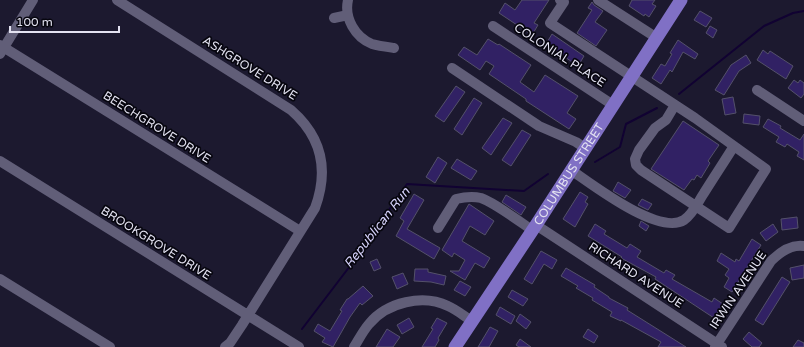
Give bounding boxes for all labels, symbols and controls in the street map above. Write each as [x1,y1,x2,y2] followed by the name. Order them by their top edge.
[10,8,119,34] scale bar
[16,15,53,29] text: 100 m
[512,20,609,90] street label: COLONIAL PLACE
[200,33,300,103] street label: ASHGROVE DRIVE
[101,88,214,166] street label: BEECHGROVE DRIVE
[531,120,607,228] street label: COLUMBUS STREET
[341,184,414,272] water label: Republican Run
[98,203,214,283] street label: BROOKGROVE DRIVE
[586,239,686,311] street label: RICHARD AVENUE
[707,248,769,332] street label: IRWIN AVENUE

